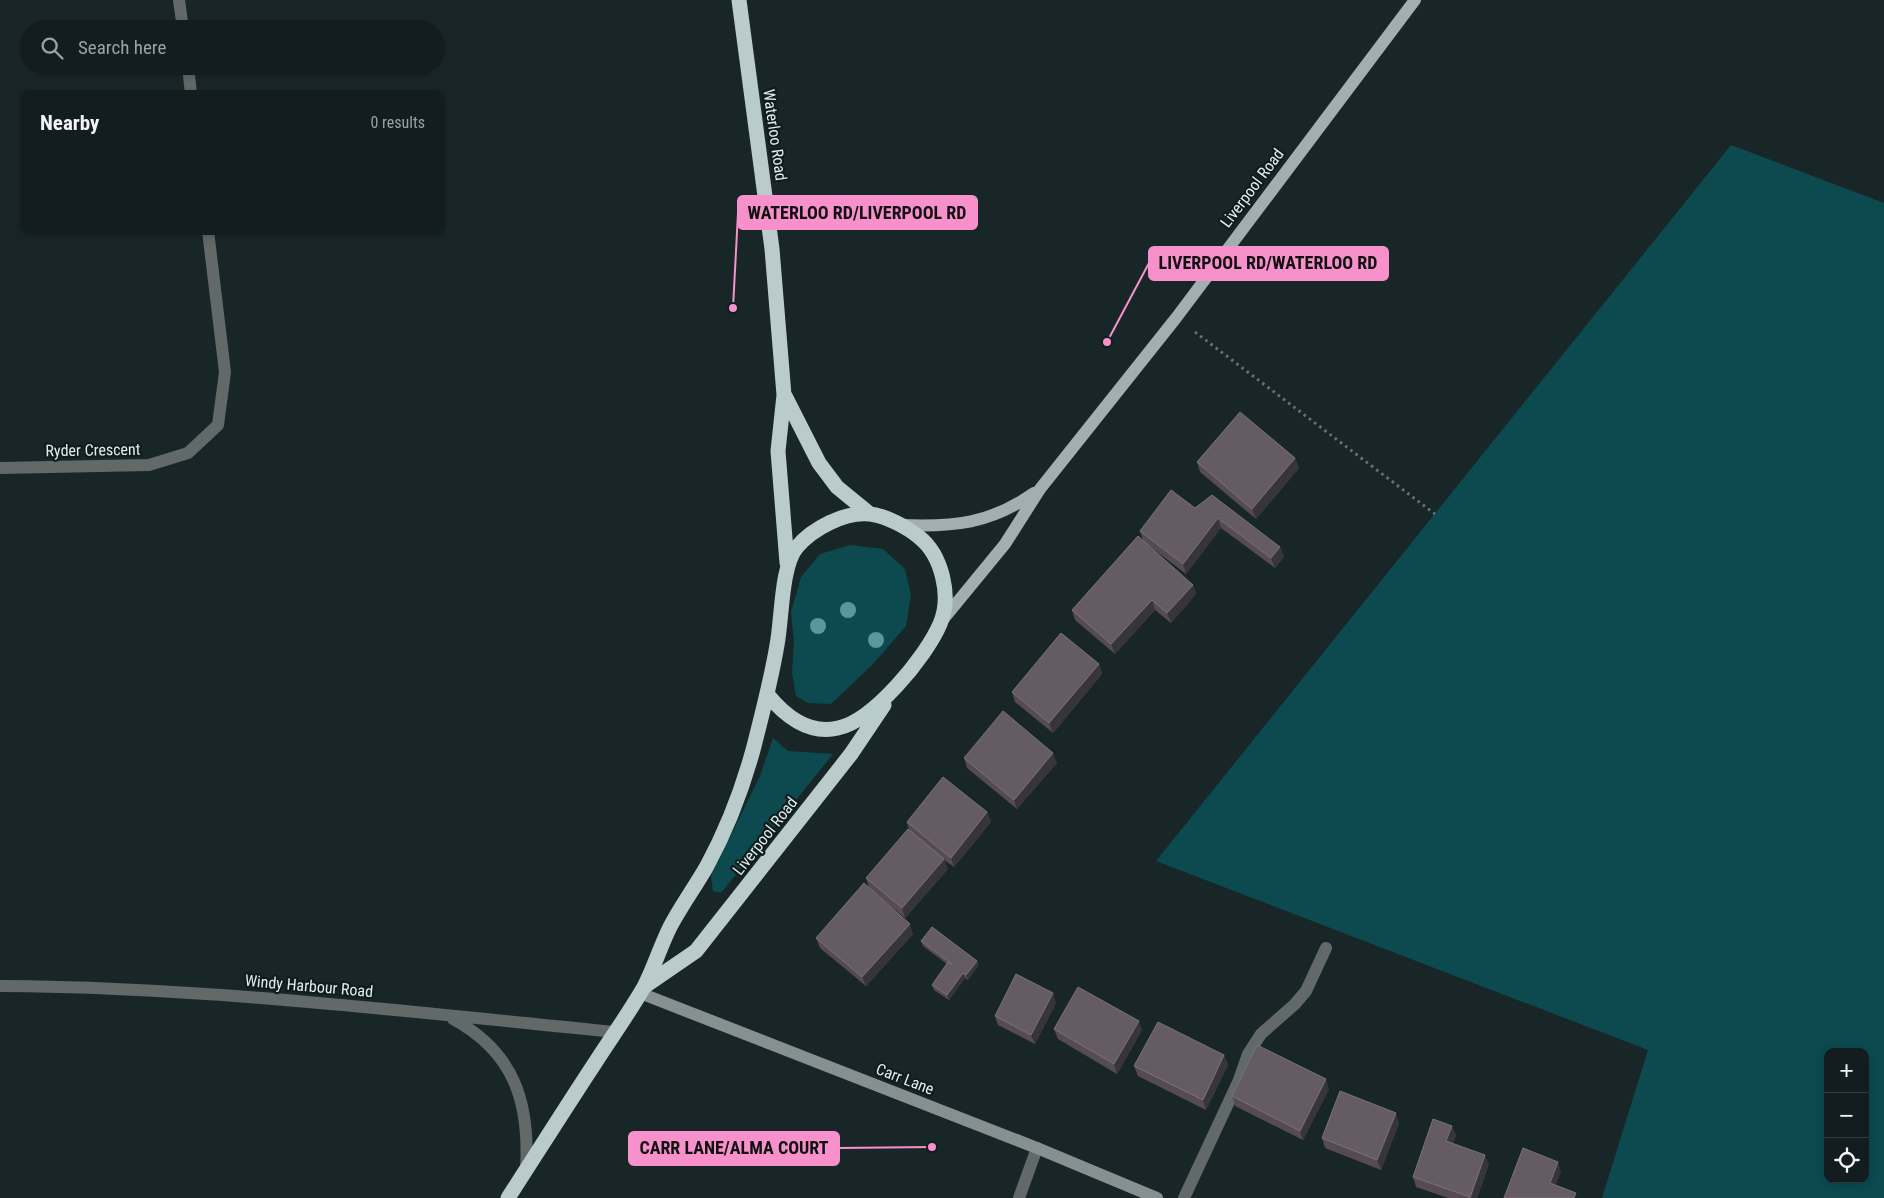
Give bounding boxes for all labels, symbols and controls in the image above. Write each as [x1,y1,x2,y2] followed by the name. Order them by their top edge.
[20,20,445,75] search box
[38,34,66,62] icon: search
[78,36,166,59] text: Search here
[759,88,791,182] street label: Waterloo Road
[40,111,99,135] text: Nearby
[370,113,425,132] text: 0 results
[1216,145,1288,231] street label: Liverpool Road
[738,196,977,229] callout: WATERLOO RD/LIVERPOOL RD
[748,202,966,223] text: WATERLOO RD/LIVERPOOL RD
[1149,247,1388,280] callout: LIVERPOOL RD/WATERLOO RD
[1159,252,1377,273] text: LIVERPOOL RD/WATERLOO RD
[45,440,141,460] street label: Ryder Crescent
[729,793,801,879] street label: Liverpool Road
[244,971,374,1001] street label: Windy Harbour Road
[1824,1048,1869,1183] map controls
[1824,1048,1869,1093] button: +
[873,1059,937,1099] street label: Carr Lane
[1824,1093,1869,1138] button: −
[629,1132,839,1165] callout: CARR LANE/ALMA COURT
[639,1137,829,1158] text: CARR LANE/ALMA COURT
[1824,1138,1869,1183] button: locate

